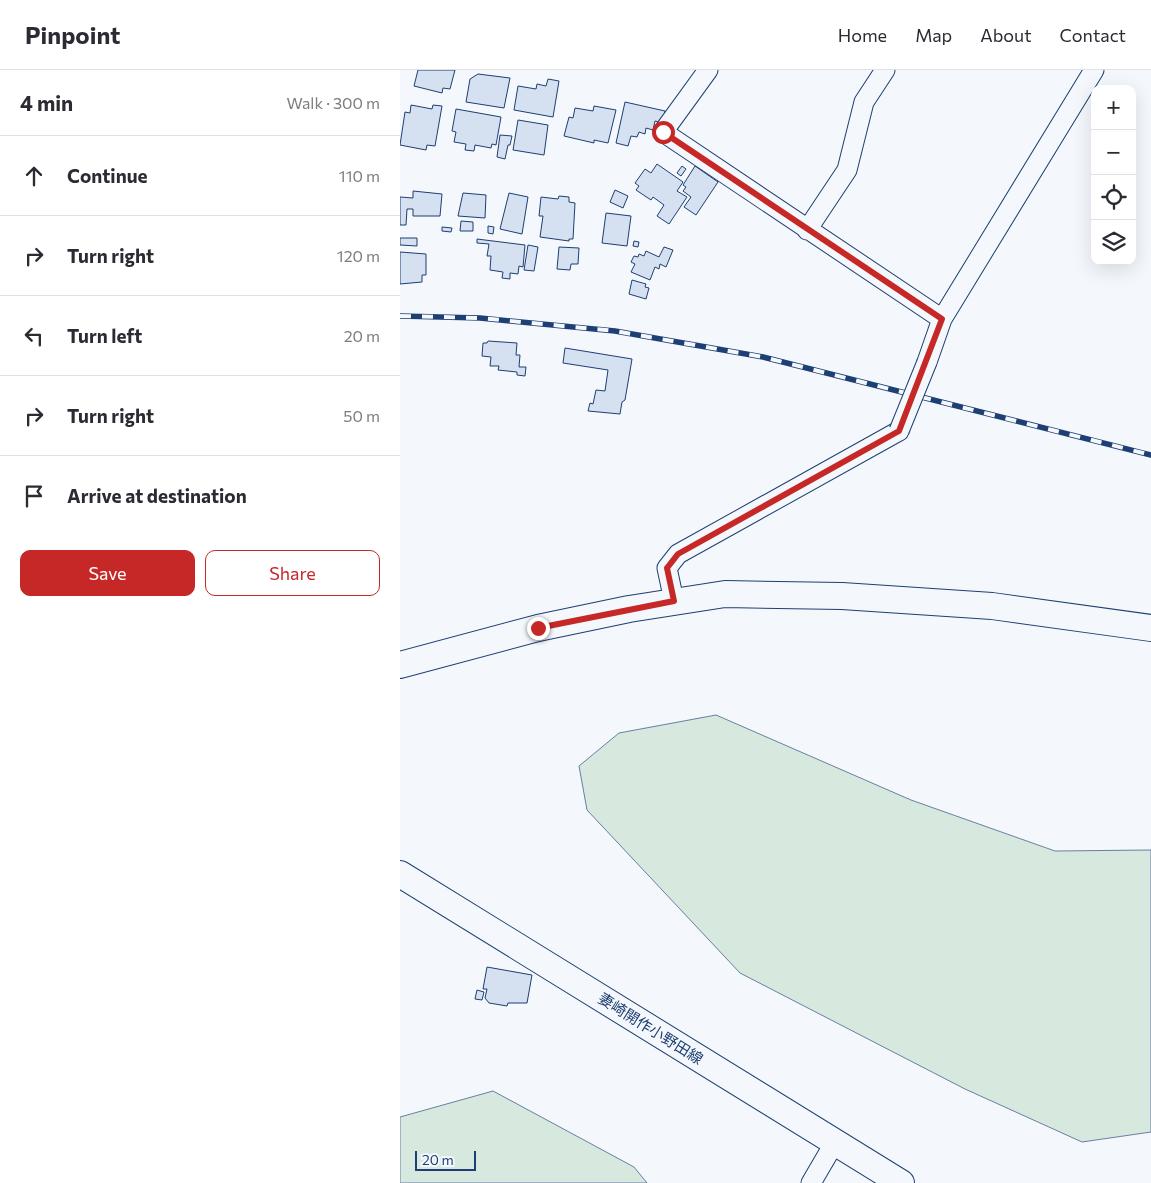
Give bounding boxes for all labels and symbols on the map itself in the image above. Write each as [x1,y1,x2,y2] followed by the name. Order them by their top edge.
[652,121,675,144] route start
[527,617,550,640] route end
[595,989,707,1067] street label: 妻崎開作小野田線
[415,1148,476,1171] scale bar

